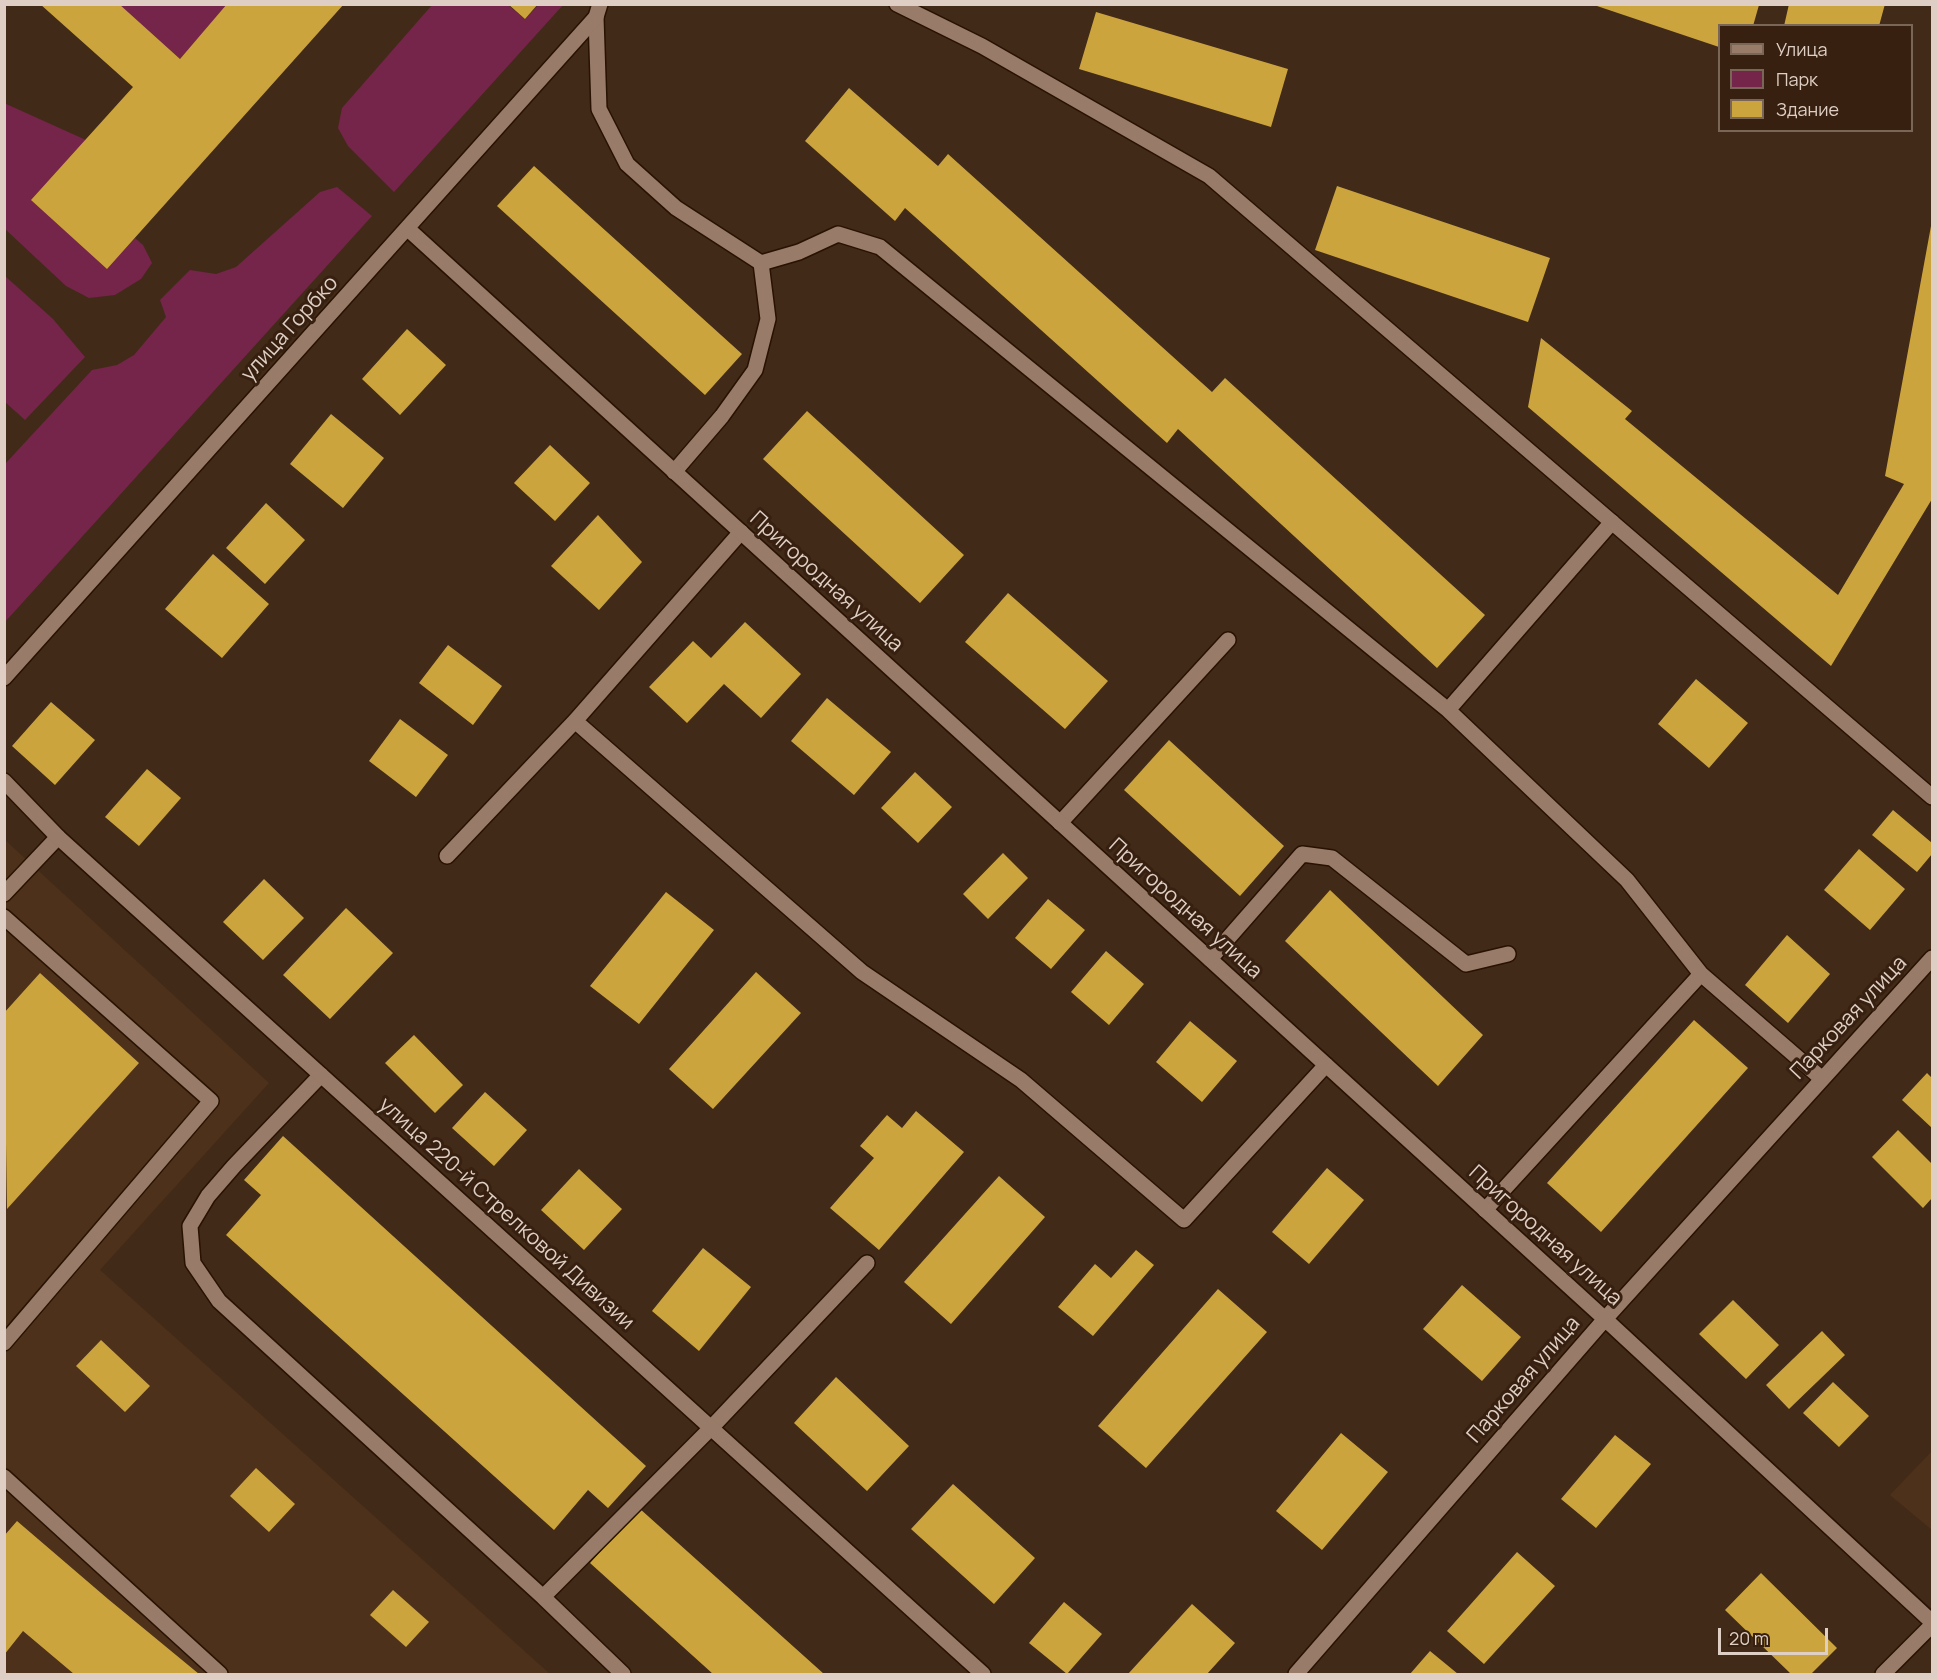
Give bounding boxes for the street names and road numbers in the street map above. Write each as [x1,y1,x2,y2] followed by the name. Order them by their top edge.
[236,271,344,387] street label: улица Горбко
[744,507,908,657] street label: Пригородная улица
[1103,834,1267,984] street label: Пригородная улица
[1785,951,1913,1085] street label: Парковая улица
[373,1092,639,1336] street label: улица 220-й Стрелковой Дивизии
[1463,1161,1627,1311] street label: Пригородная улица
[1462,1312,1586,1448] street label: Парковая улица

